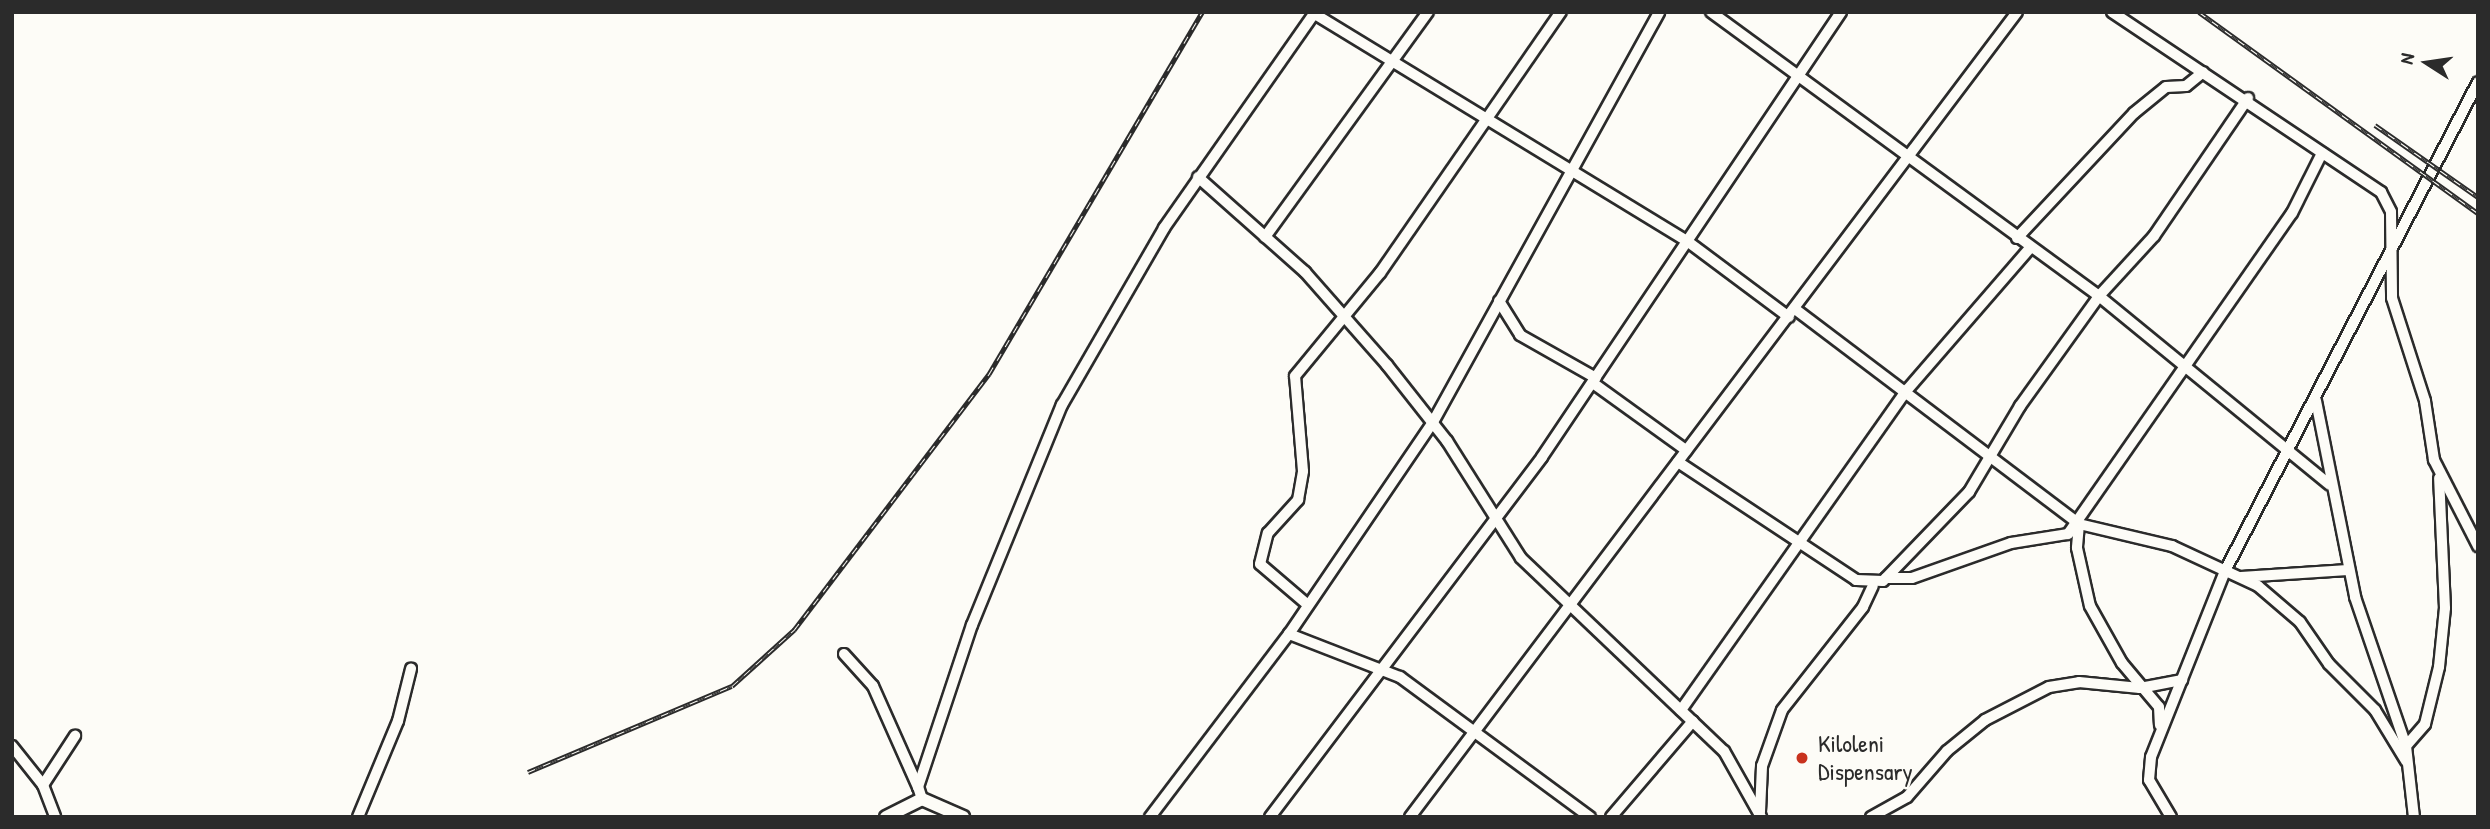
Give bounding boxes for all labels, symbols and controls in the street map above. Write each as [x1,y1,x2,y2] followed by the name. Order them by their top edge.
[2392,28,2462,98] north arrow
[2393,51,2420,66] text: N
[1818,730,1913,786] place label: Kiloleni Dispensary
[1792,748,1812,768] marker: Kiloleni Dispensary

